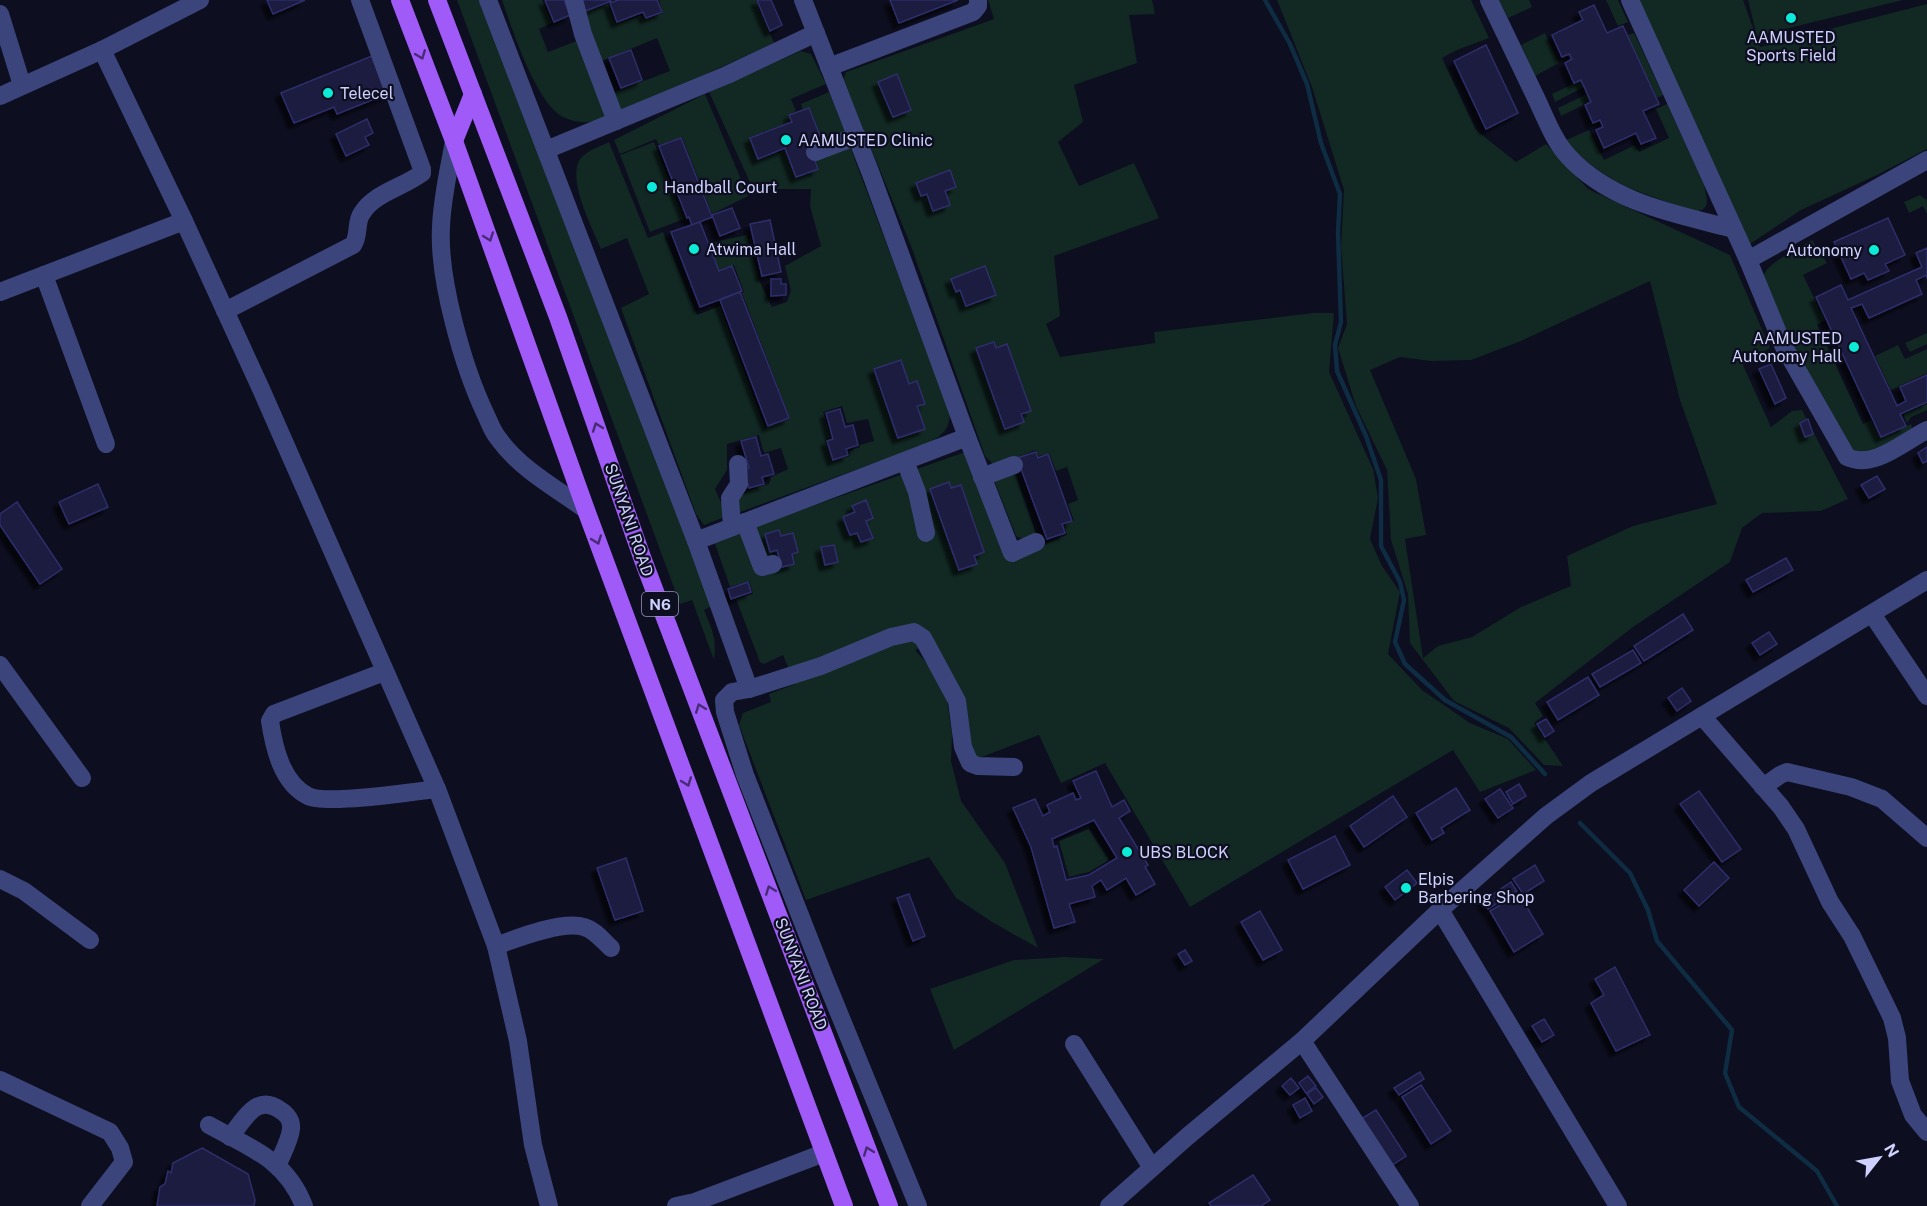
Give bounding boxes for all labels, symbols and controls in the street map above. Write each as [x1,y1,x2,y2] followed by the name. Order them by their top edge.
[1784,11,1798,25] marker: AAMUSTED Sports Field
[1746,28,1836,65] place label: AAMUSTED Sports Field
[414,48,426,59] one-way arrow
[340,84,394,103] place label: Telecel
[321,86,335,100] marker: Telecel
[798,131,933,150] place label: AAMUSTED Clinic
[779,133,793,147] marker: AAMUSTED Clinic
[664,178,777,197] place label: Handball Court
[645,180,659,194] marker: Handball Court
[481,232,494,242] one-way arrow
[706,240,796,259] place label: Atwima Hall
[1786,241,1862,260] place label: Autonomy
[687,242,701,256] marker: Atwima Hall
[1867,243,1881,257] marker: Autonomy
[1732,329,1842,366] place label: AAMUSTED Autonomy Hall
[1847,340,1861,354] marker: AAMUSTED Autonomy Hall
[591,422,604,433] one-way arrow
[601,461,657,579] street label: SUNYANI ROAD
[590,534,603,544] one-way arrow
[642,592,678,616] road number: N6
[695,704,707,715] one-way arrow
[679,776,692,787] one-way arrow
[1139,843,1229,862] place label: UBS BLOCK
[1120,845,1134,859] marker: UBS BLOCK
[1418,870,1534,907] place label: Elpis Barbering Shop
[1399,881,1413,895] marker: Elpis Barbering Shop
[764,886,777,896] one-way arrow
[771,915,831,1033] street label: SUNYANI ROAD
[1849,1128,1909,1188] north arrow
[1880,1140,1903,1161] text: N
[863,1147,876,1157] one-way arrow

